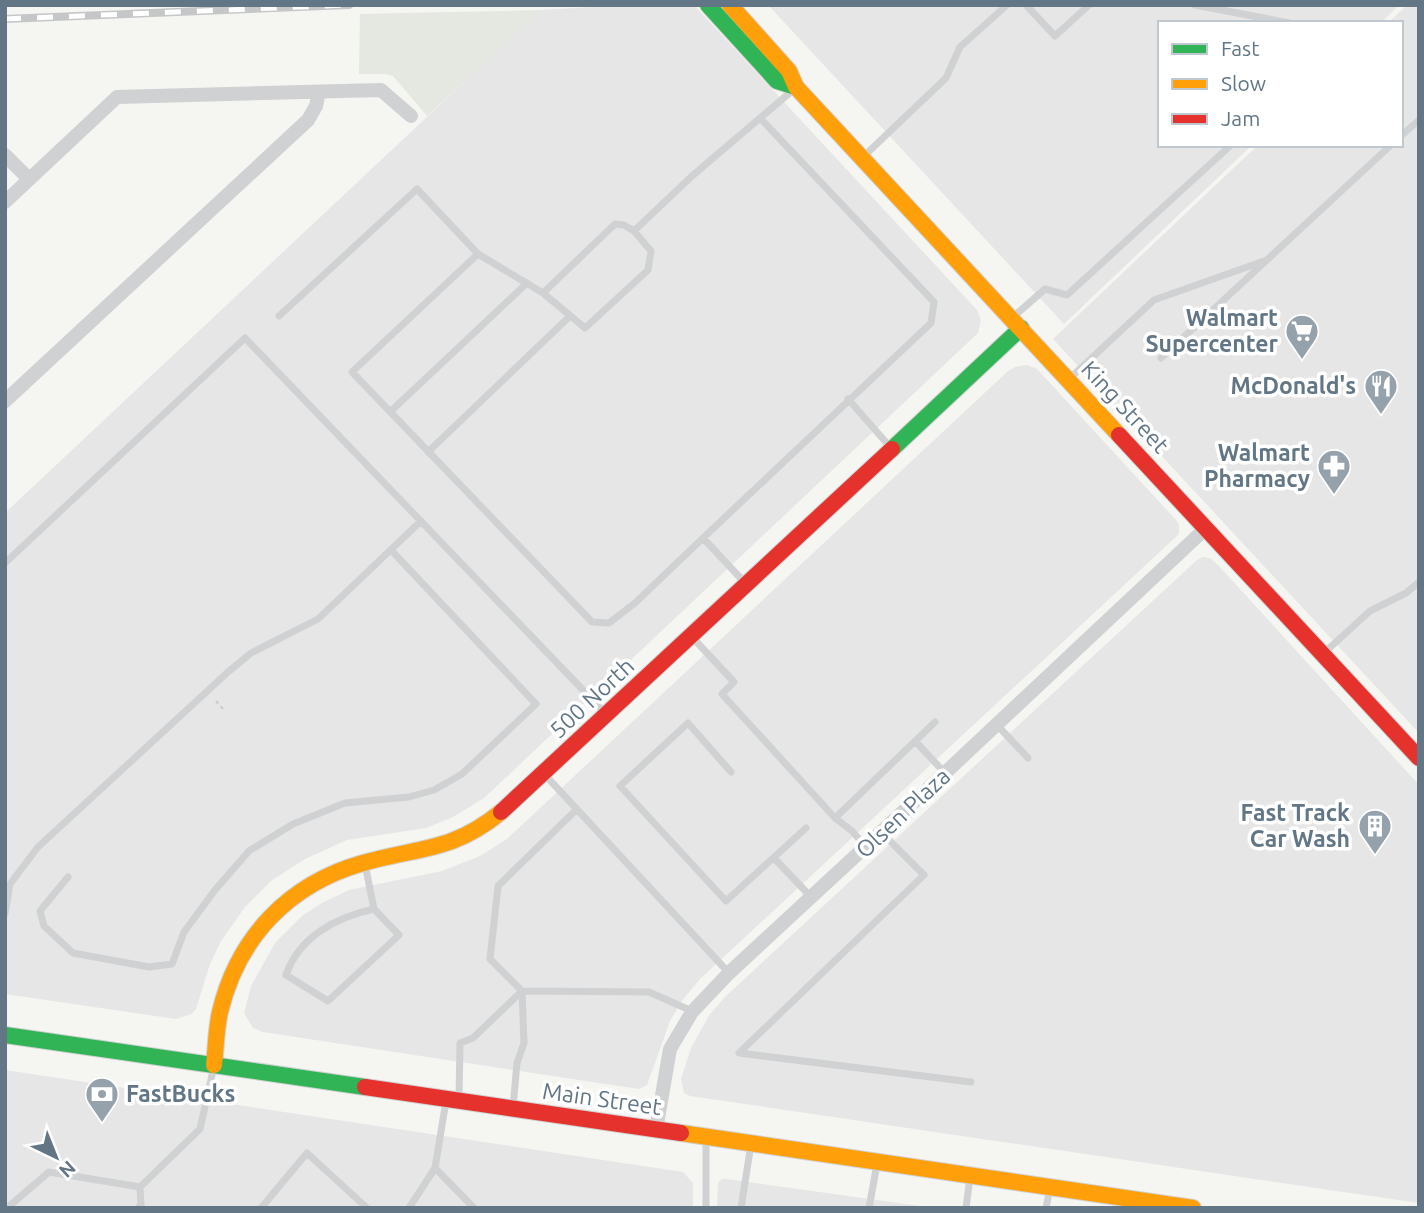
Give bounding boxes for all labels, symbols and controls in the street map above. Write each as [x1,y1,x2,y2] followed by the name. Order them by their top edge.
[1158,21,1403,147] legend
[1221,36,1259,60] text: Fast
[1221,71,1266,95] text: Slow
[1221,106,1260,130] text: Jam
[1145,305,1279,356] place label: Walmart Supercenter
[1283,312,1321,361] supermarket icon: Walmart Supercenter
[1077,356,1174,458] street label: King Street
[1362,367,1400,416] restaurant icon: McDonald's
[1230,373,1356,398] place label: McDonald's
[1204,440,1310,491] place label: Walmart Pharmacy
[1315,447,1353,496] pharmacy icon: Walmart Pharmacy
[545,653,639,743] street label: 500 North
[851,763,955,862] street label: Olsen Plaza
[1241,800,1350,851] place label: Fast Track Car Wash
[1356,807,1394,856] building icon: Fast Track Car Wash
[83,1075,121,1124] bank icon: FastBucks
[541,1078,663,1119] street label: Main Street
[126,1081,235,1106] place label: FastBucks
[21,1122,91,1192] north arrow
[55,1157,80,1182] text: N

